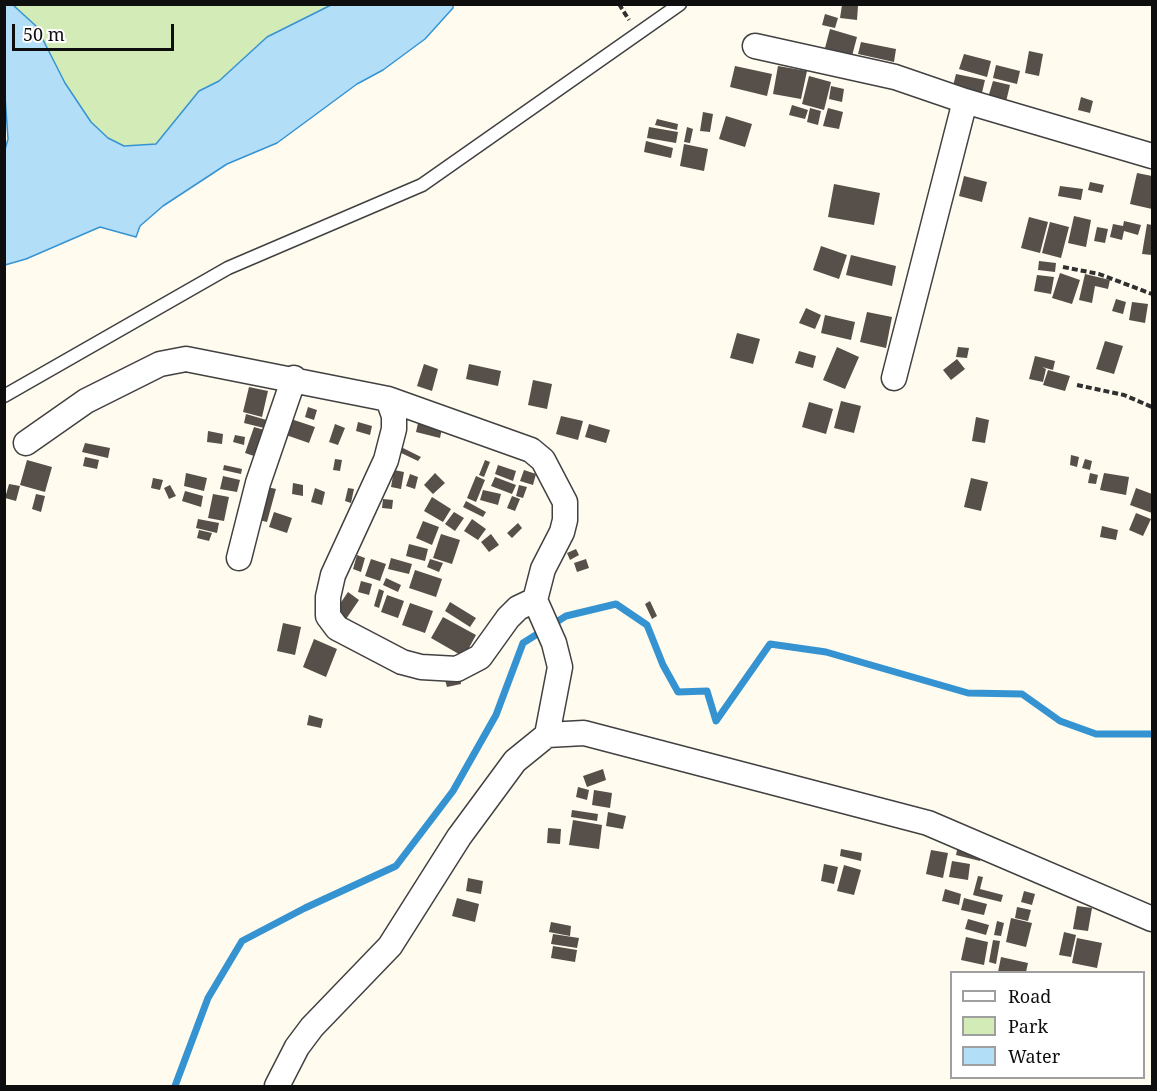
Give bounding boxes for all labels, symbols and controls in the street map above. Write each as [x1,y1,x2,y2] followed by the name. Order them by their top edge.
[15,12,177,50] scale bar
[23,22,65,46] text: 50 m
[950,971,1145,1079] legend
[1008,984,1051,1008] text: Road
[1008,1014,1048,1038] text: Park
[1008,1044,1060,1068] text: Water

